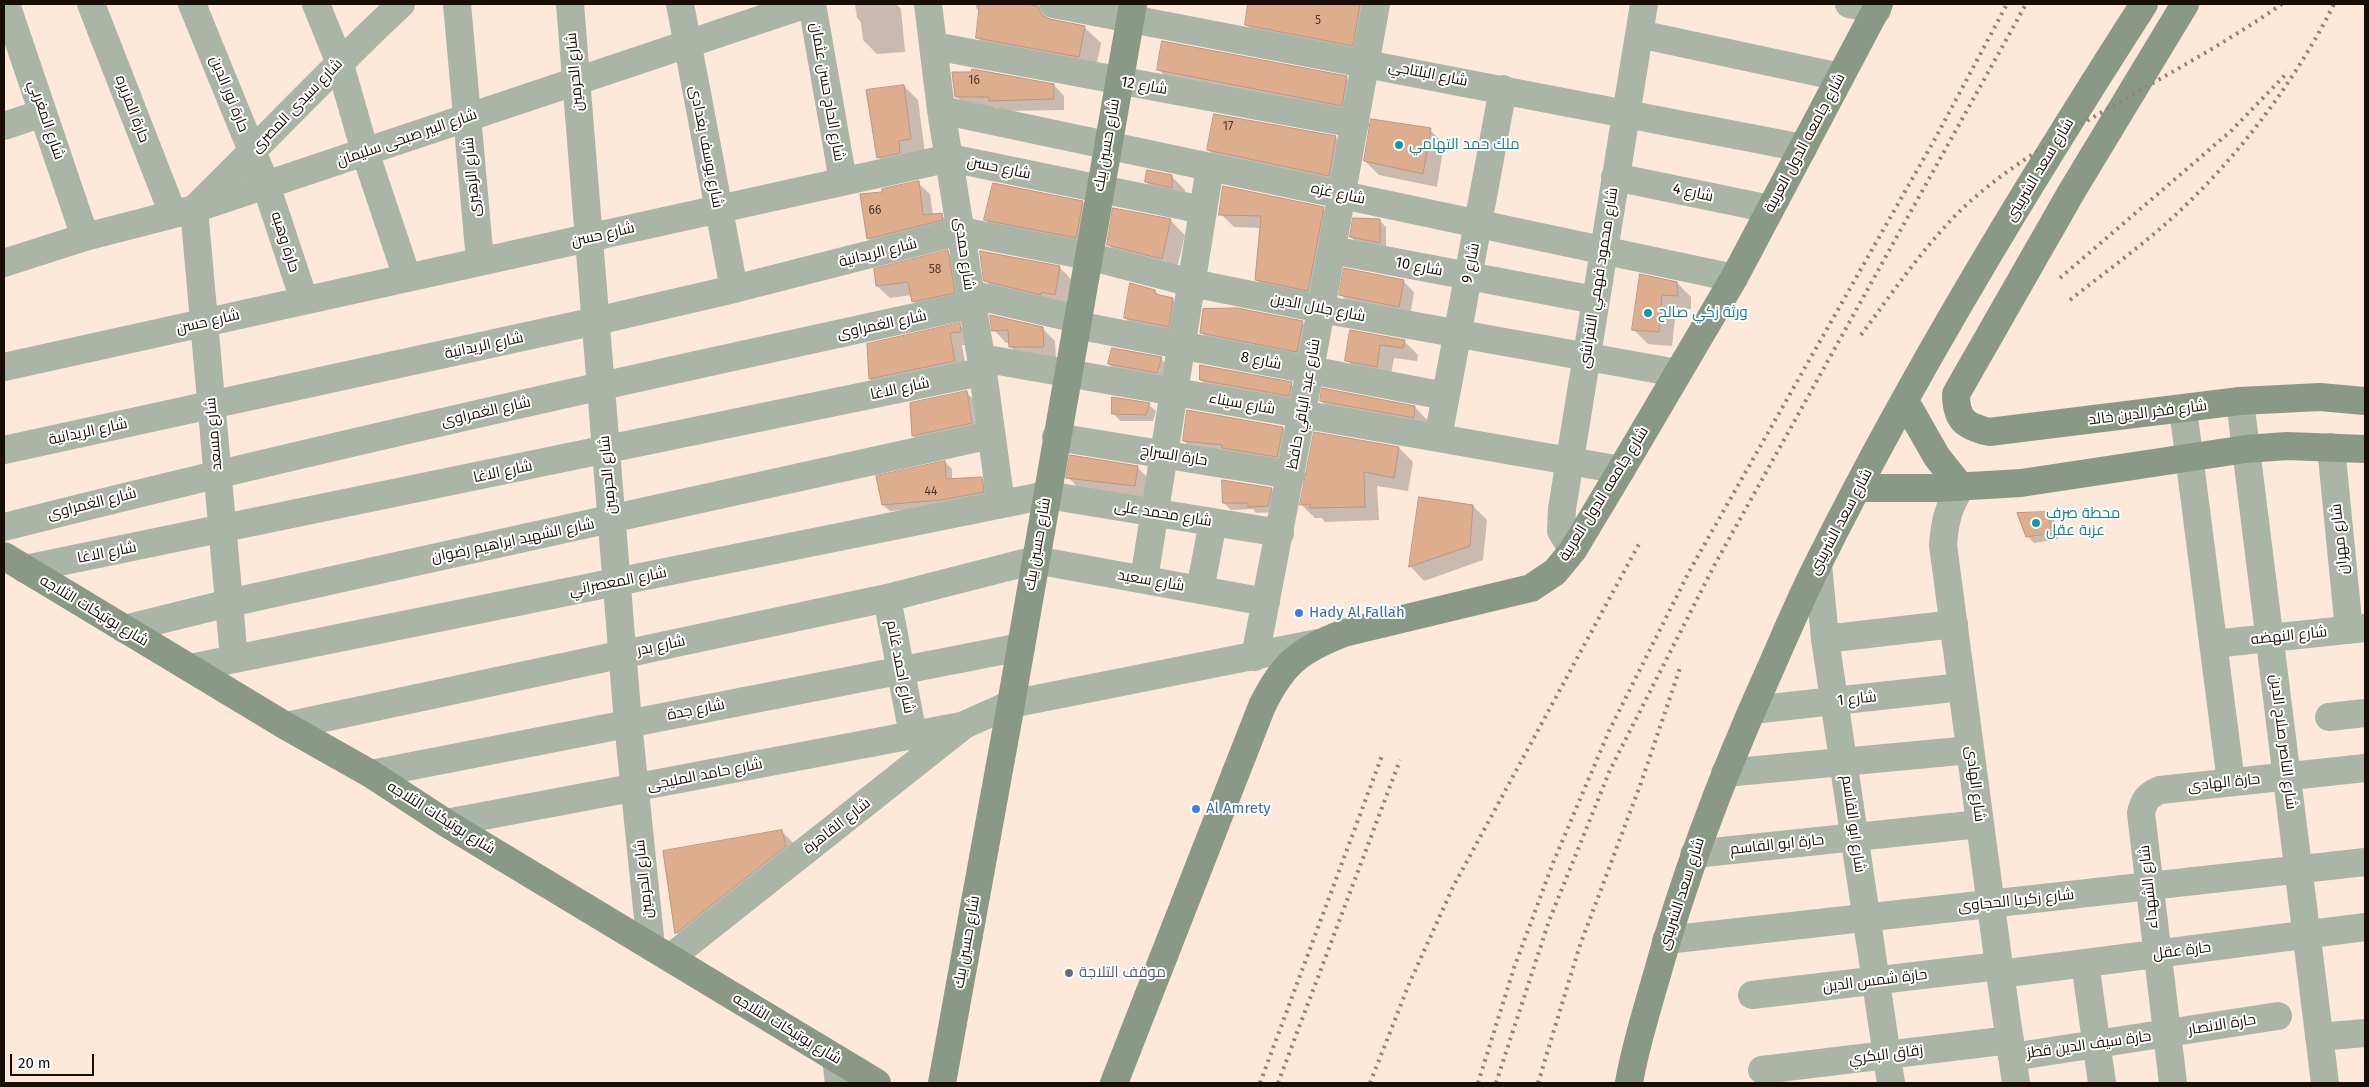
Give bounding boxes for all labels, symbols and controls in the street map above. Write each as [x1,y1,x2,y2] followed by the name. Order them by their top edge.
[1315,14,1321,28] house number: 5
[806,21,848,163] street label: شارع الحاج حسن عثمان
[563,32,587,112] street label: شارع الحرمين
[206,53,252,135] street label: حارة نور الدين
[248,55,346,157] street label: شارع سيدى المصرى
[1387,57,1469,91] street label: شارع البلتاجي
[1761,70,1849,216] street label: شارع جامعه الدول العربية
[111,73,153,145] street label: حارة المزيره
[1119,73,1169,99] street label: شارع 12
[968,74,980,88] house number: 16
[24,78,68,162] street label: شارع المغربي
[685,84,727,210] street label: شارع يوسف بغدادى
[1090,97,1124,193] street label: شارع حسين بيك
[334,105,480,171] street label: شارع البير صبحى سليمان
[2002,115,2078,225] street label: شارع سعد الشربينى
[1223,120,1233,134] house number: 17
[460,136,484,218] street label: شارع الزهيرى
[1409,136,1520,154] place label: ملك حمد التهامي
[1393,139,1405,151] marker: ملك حمد التهامي
[966,152,1032,184] street label: شارع حسن
[1309,179,1367,209] street label: شارع غزه
[1671,180,1715,206] street label: شارع 4
[1576,186,1622,370] street label: شارع محمود فهمي النقراشى
[869,204,881,218] house number: 66
[267,209,303,275] street label: حارة وهبه
[950,217,978,291] street label: شارع حمدى
[570,219,636,251] street label: شارع حسن
[837,235,919,271] street label: شارع الريدانية
[1458,241,1484,285] street label: شارع 9
[1394,254,1444,280] street label: شارع 10
[929,263,941,277] house number: 58
[1269,290,1367,326] street label: شارع جلال الدين
[1658,304,1748,322] place label: ورثة زكي صالح
[175,306,241,338] street label: شارع حسن
[836,307,928,343] street label: شارع الغمراوى
[1642,307,1654,319] marker: ورثة زكي صالح
[443,329,525,363] street label: شارع الريدانية
[1284,337,1324,471] street label: شارع عبد الباقي حافظ
[1239,348,1283,374] street label: شارع 8
[869,374,931,404] street label: شارع الاغا
[1208,389,1276,419] street label: شارع سيناء
[440,393,532,431] street label: شارع الغمراوى
[202,397,226,471] street label: شارع مسعد
[2088,397,2208,429] street label: شارع فخر الدين خالد
[47,415,129,449] street label: شارع الريدانية
[1555,423,1653,565] street label: شارع جامعه الدول العربية
[596,435,620,515] street label: شارع الحرمين
[1139,442,1209,470] street label: حارة السراج
[472,457,534,487] street label: شارع الاغا
[1806,466,1876,578] street label: شارع سعد الشربينى
[46,484,138,524] street label: شارع الغمراوى
[925,485,937,499] house number: 44
[1021,496,1055,592] street label: شارع حسين بيك
[1113,497,1213,531] street label: شارع محمد على
[2327,503,2353,575] street label: شارع مهران
[2046,505,2120,540] place label: محطة صرف عزبة عقل
[430,515,596,567] street label: شارع الشهيد ابراهيم رضوان
[2030,517,2042,529] marker: محطة صرف عزبة عقل
[76,538,138,568] street label: شارع الاغا
[568,564,668,600] street label: شارع المعصراني
[1116,566,1186,596] street label: شارع سعيد
[36,571,152,651] street label: شارع بوتيكات الثلاجه
[1309,604,1405,622] place label: Hady Al Fallah
[1293,607,1305,619] marker: Hady Al Fallah
[882,619,918,715] street label: شارع احمد غانم
[2250,623,2328,649] street label: شارع النهضه
[635,632,687,660] street label: شارع بدر
[2266,673,2300,811] street label: شارع الناصر صلاح الدين
[1836,688,1878,710] street label: شارع 1
[666,696,726,724] street label: شارع جدة
[1961,745,1989,823] street label: شارع الهادى
[646,755,764,795] street label: شارع حامد المليجى
[2187,770,2261,796] street label: حارة الهادى
[1837,774,1869,874] street label: شارع ابو القاسم
[384,778,498,858] street label: شارع بوتيكات الثلاجه
[800,794,874,858] street label: شارع القاهرة
[1206,800,1271,818] place label: Al Amrety
[1190,803,1202,815] marker: Al Amrety
[1729,831,1825,859] street label: حارة ابو القاسم
[1655,835,1709,953] street label: شارع سعد الشربينى
[631,839,657,919] street label: شارع الحرمين
[2136,844,2162,930] street label: شارع الشهداء
[1957,886,2075,916] street label: شارع زكريا الحجاوى
[950,894,984,990] street label: شارع حسين بيك
[2152,939,2212,963] street label: حارة عقل
[1079,964,1166,982] place label: موقف التلاجة
[1822,966,1928,996] street label: حارة شمس الدين
[1063,967,1075,979] marker: موقف التلاجة
[729,989,845,1069] street label: شارع بوتيكات الثلاجه
[2187,1011,2257,1039] street label: حارة الانصار
[2026,1027,2152,1063] street label: حارة سيف الدين قطز
[1848,1042,1924,1068] street label: زقاق البكري
[12,1044,96,1076] scale bar
[18,1054,51,1072] text: 20 m

